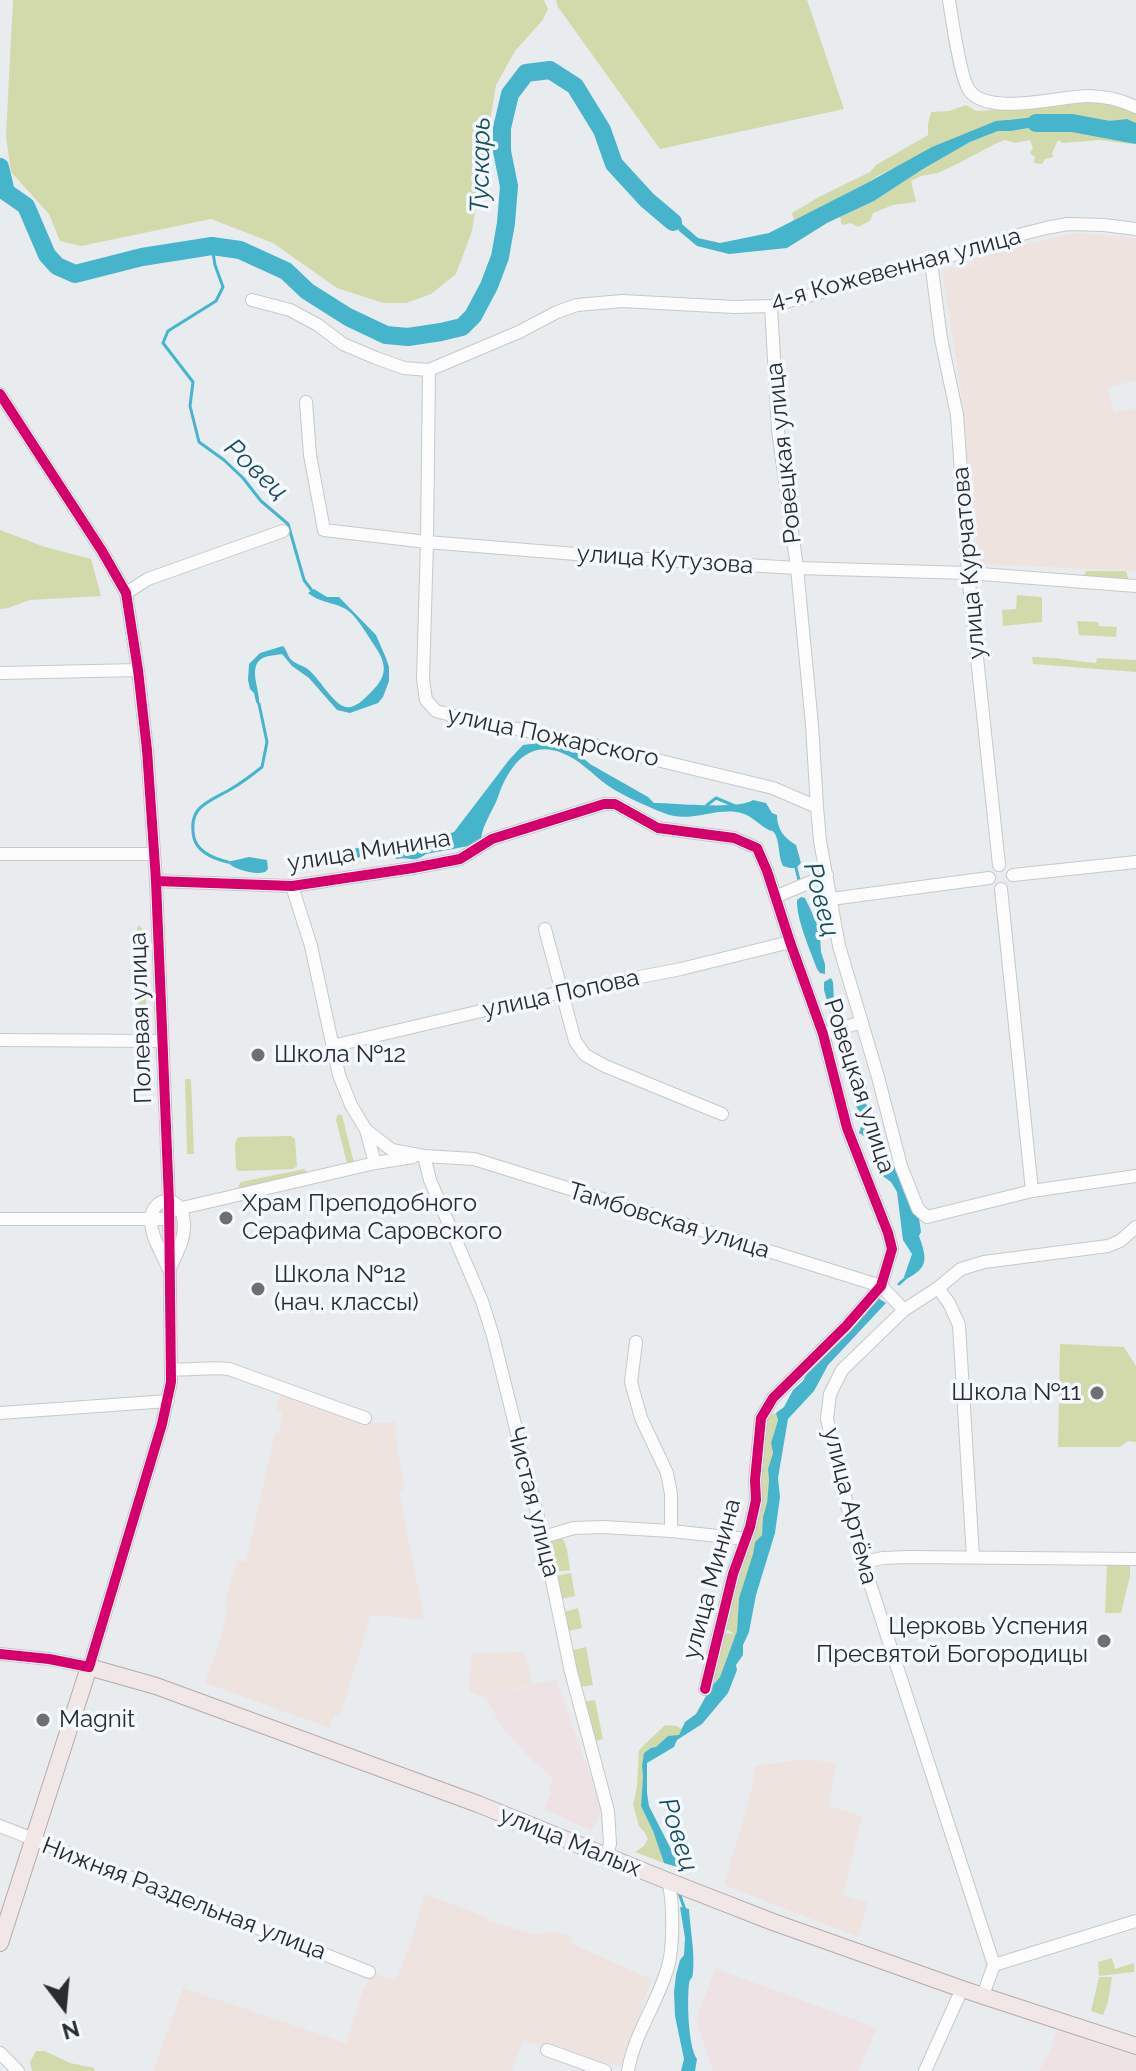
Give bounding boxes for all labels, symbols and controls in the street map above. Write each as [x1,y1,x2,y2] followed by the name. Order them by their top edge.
[465,117,497,213] water label: Тускарь
[768,222,1024,316] street label: 4-я Кожевенная улица
[760,361,808,545] street label: Ровецкая улица
[218,433,294,507] water label: Ровец
[946,466,992,660] street label: улица Курчатова
[576,539,754,581] street label: улица Кутузова
[445,701,661,773] street label: улица Пожарского
[285,824,453,878] street label: улица Минина
[796,859,846,941] water label: Ровец
[124,932,158,1104] street label: Полевая улица
[480,963,642,1025] street label: улица Попова
[817,995,901,1177] street label: Ровецкая улица
[274,1041,406,1069] place label: Школа №12
[249,1046,267,1064] marker: Школа №12
[565,1177,773,1265] street label: Тамбовская улица
[242,1190,502,1246] place label: Храм Преподобного Серафима Саровского
[217,1209,235,1227] marker: Храм Преподобного Серафима Саровского
[274,1261,419,1317] place label: Школа №12 (нач. классы)
[249,1280,267,1298] marker: Школа №12 (нач. классы)
[951,1379,1081,1407] place label: Школа №11
[1088,1384,1106,1402] marker: Школа №11
[500,1424,566,1580] street label: Чистая улица
[817,1425,883,1587] street label: улица Артёма
[677,1496,747,1662] street label: улица Минина
[816,1613,1088,1669] place label: Церковь Успения Пресвятой Богородицы
[1095,1632,1113,1650] marker: Церковь Успения Пресвятой Богородицы
[59,1706,135,1734] place label: Magnit
[34,1711,52,1729] marker: Magnit
[651,1794,705,1876] water label: Ровец
[495,1801,645,1883] street label: улица Малых
[38,1832,330,1966] street label: Нижняя Раздельная улица
[24,1967,104,2047] north arrow
[59,2015,82,2045] text: N

